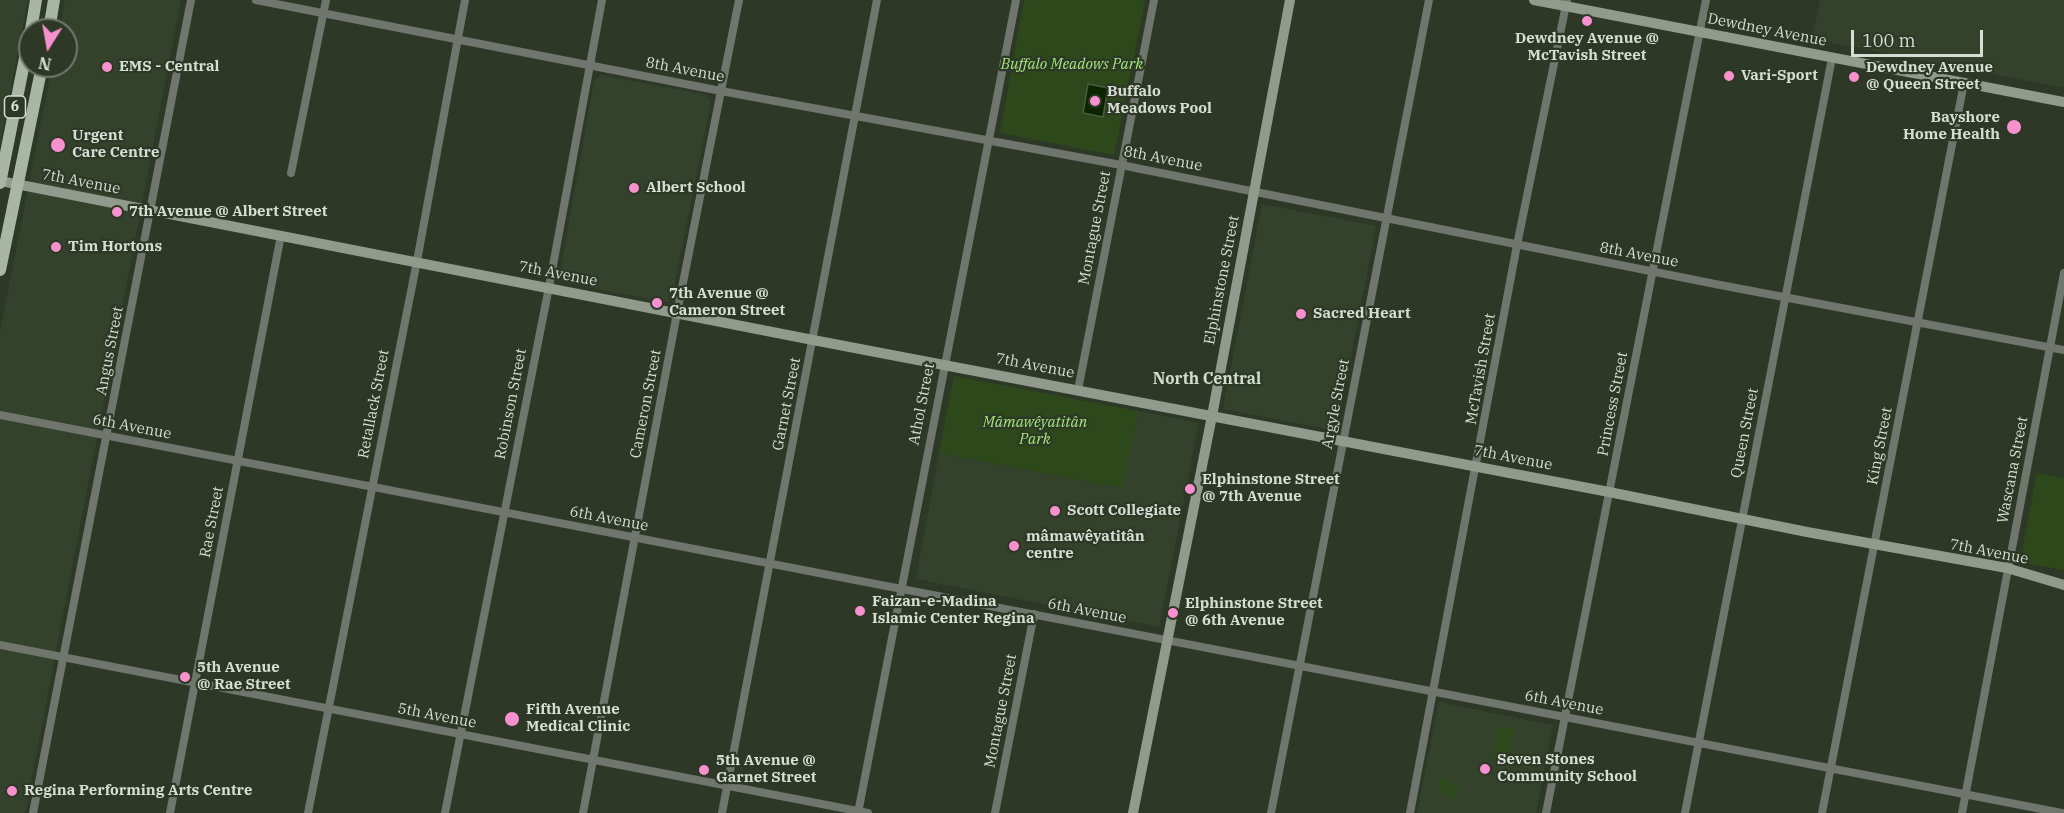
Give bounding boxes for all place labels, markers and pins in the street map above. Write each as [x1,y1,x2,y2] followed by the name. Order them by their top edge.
[1580,14,1594,28] marker: Dewdney Avenue @ McTavish Street
[1515,30,1659,65] place label: Dewdney Avenue @ McTavish Street
[119,58,219,76] place label: EMS - Central
[1866,59,1993,94] place label: Dewdney Avenue @ Queen Street
[100,60,114,74] marker: EMS - Central
[1741,67,1818,85] place label: Vari-Sport
[1722,69,1736,83] marker: Vari-Sport
[1847,70,1861,84] marker: Dewdney Avenue @ Queen Street
[1107,83,1212,118] place label: Buffalo Meadows Pool
[1088,94,1102,108] marker: Buffalo Meadows Pool
[1903,109,2000,144] place label: Bayshore Home Health
[2005,118,2023,136] marker: Bayshore Home Health
[72,127,159,162] place label: Urgent Care Centre
[49,136,67,154] marker: Urgent Care Centre
[646,179,746,197] place label: Albert School
[627,181,641,195] marker: Albert School
[129,203,327,221] place label: 7th Avenue @ Albert Street
[110,205,124,219] marker: 7th Avenue @ Albert Street
[68,238,162,256] place label: Tim Hortons
[49,240,63,254] marker: Tim Hortons
[669,285,785,320] place label: 7th Avenue @ Cameron Street
[650,296,664,310] marker: 7th Avenue @ Cameron Street
[1313,305,1411,323] place label: Sacred Heart
[1294,307,1308,321] marker: Sacred Heart
[1202,471,1340,506] place label: Elphinstone Street @ 7th Avenue
[1183,482,1197,496] marker: Elphinstone Street @ 7th Avenue
[1067,502,1181,520] place label: Scott Collegiate
[1048,504,1062,518] marker: Scott Collegiate
[1026,528,1145,563] place label: mâmawêyatitân centre
[1007,539,1021,553] marker: mâmawêyatitân centre
[872,593,1034,628] place label: Faizan-e-Madina Islamic Center Regina
[1185,595,1323,630] place label: Elphinstone Street @ 6th Avenue
[853,604,867,618] marker: Faizan-e-Madina Islamic Center Regina
[1166,606,1180,620] marker: Elphinstone Street @ 6th Avenue
[197,659,291,694] place label: 5th Avenue @ Rae Street
[178,670,192,684] marker: 5th Avenue @ Rae Street
[526,701,630,736] place label: Fifth Avenue Medical Clinic
[503,710,521,728] marker: Fifth Avenue Medical Clinic
[1497,751,1637,786] place label: Seven Stones Community School
[716,752,816,787] place label: 5th Avenue @ Garnet Street
[1478,762,1492,776] marker: Seven Stones Community School
[697,763,711,777] marker: 5th Avenue @ Garnet Street
[24,782,252,800] place label: Regina Performing Arts Centre
[5,784,19,798] marker: Regina Performing Arts Centre

